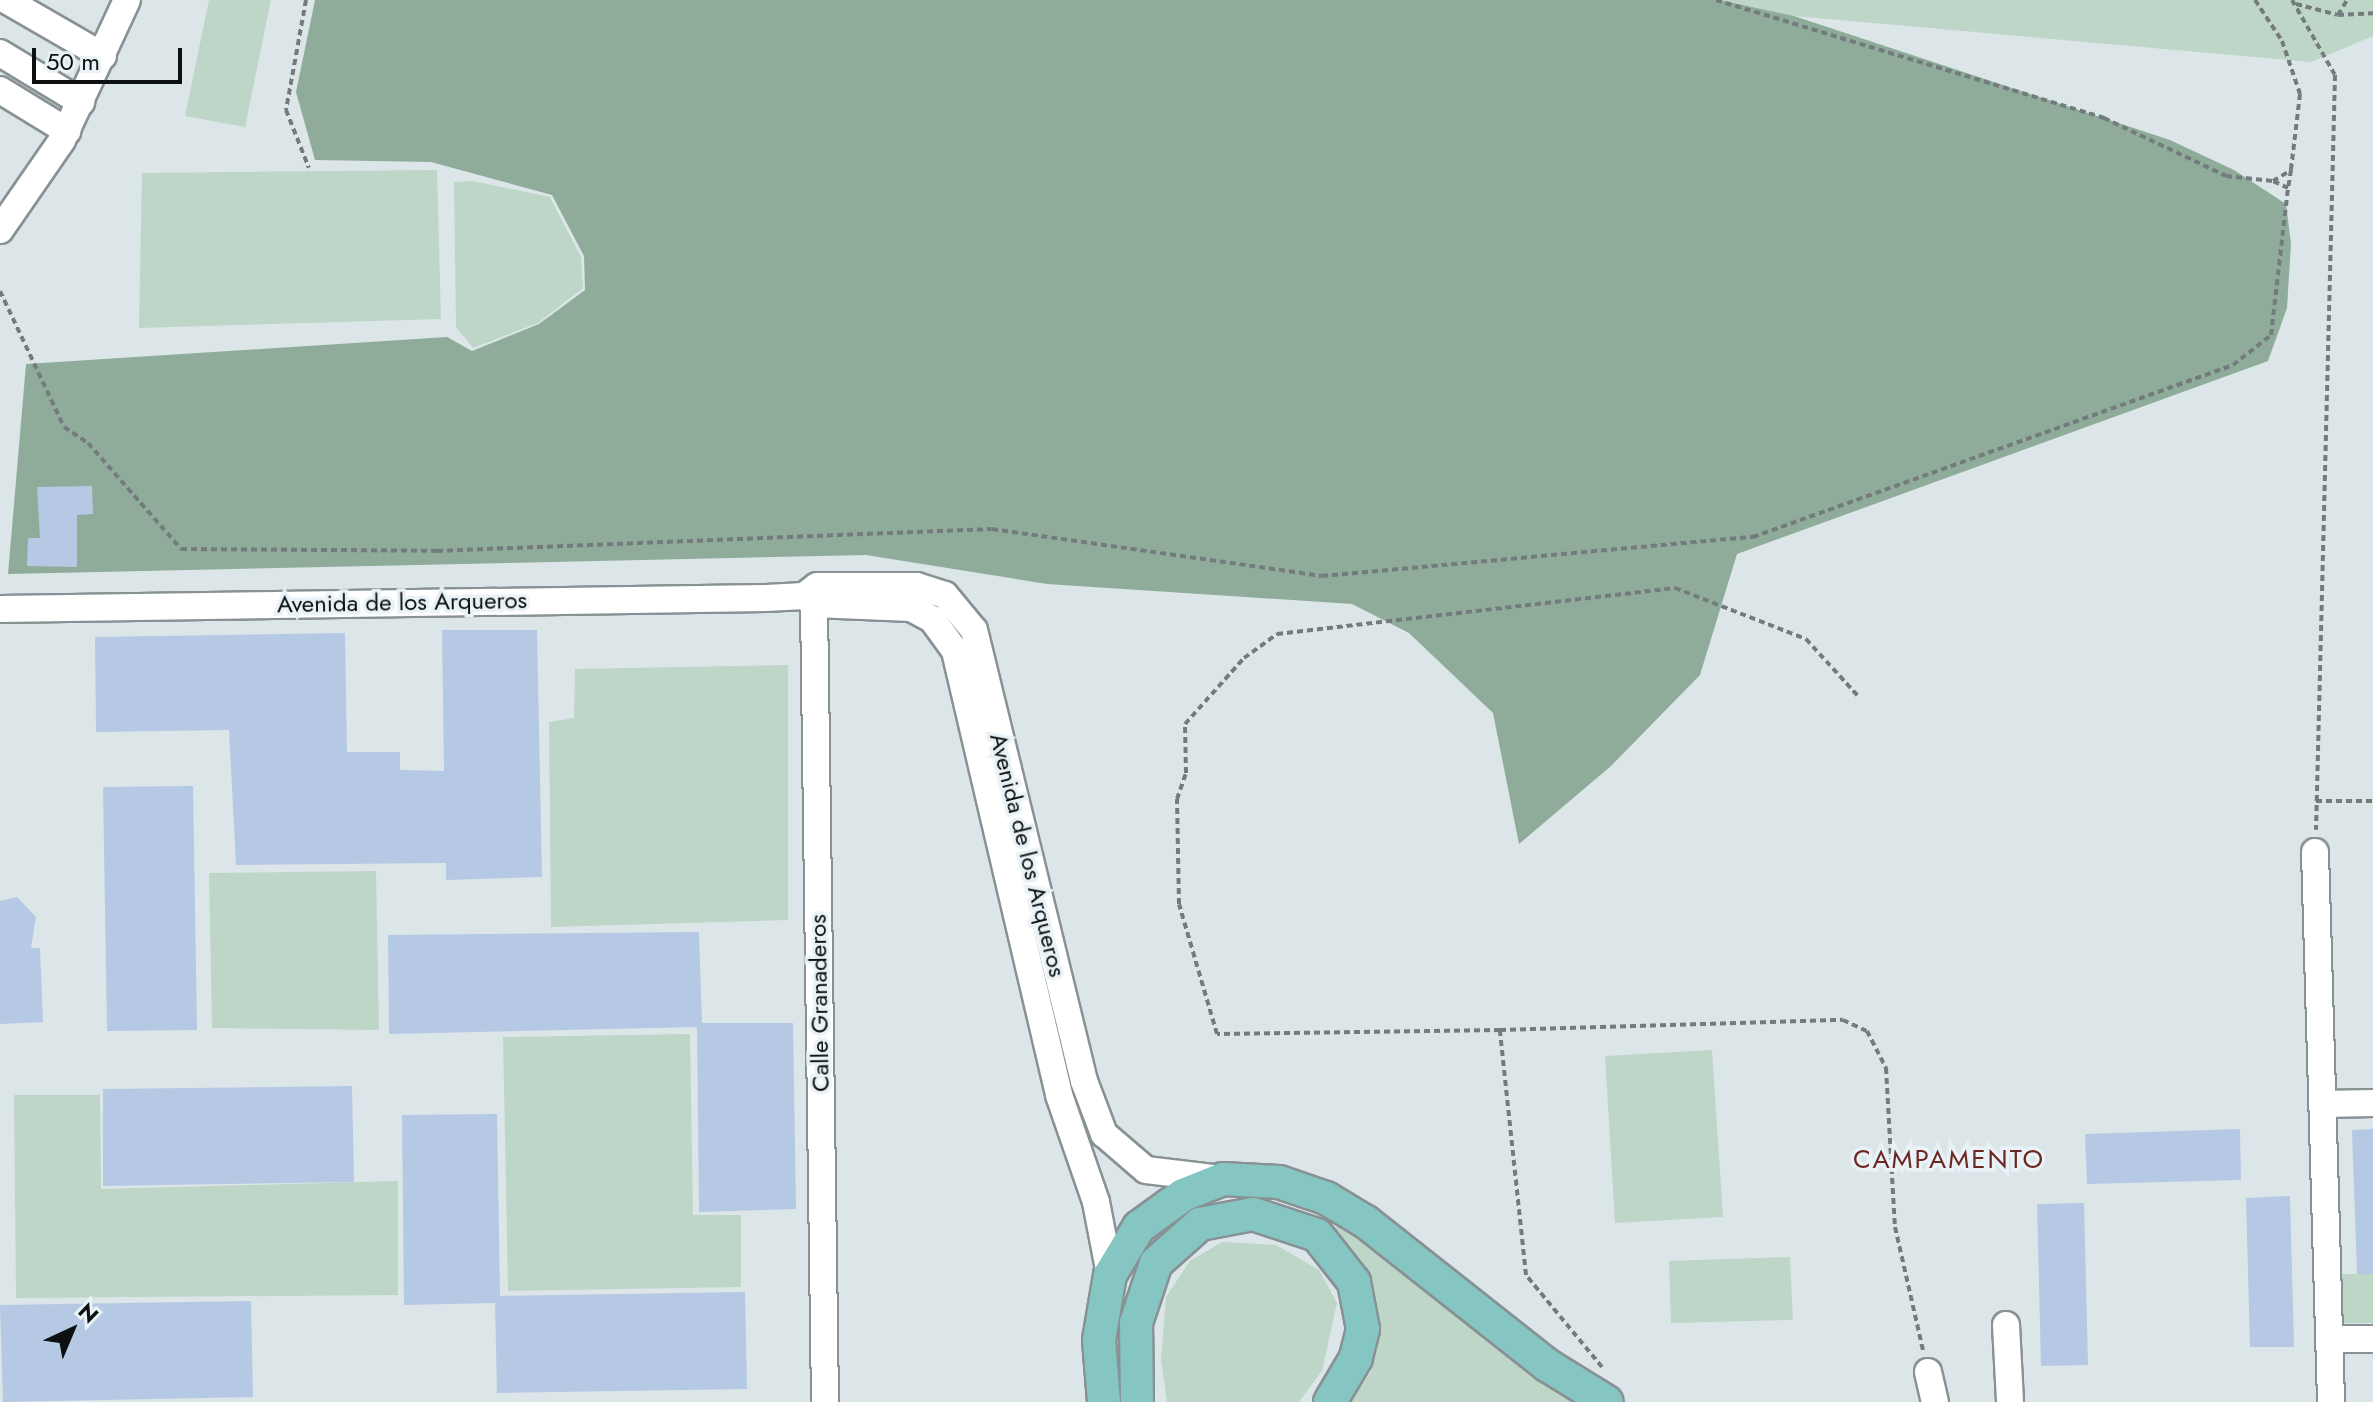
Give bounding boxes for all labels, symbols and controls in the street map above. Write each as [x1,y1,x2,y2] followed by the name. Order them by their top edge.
[36,32,186,82] scale bar
[46,44,100,79] text: 50 m
[277,585,527,619] street label: Avenida de los Arqueros
[984,730,1072,980] street label: Avenida de los Arqueros
[803,914,835,1092] street label: Calle Granaderos
[1853,1144,2045,1176] district label: CAMPAMENTO
[32,1290,112,1370] north arrow
[71,1295,106,1330] text: N

